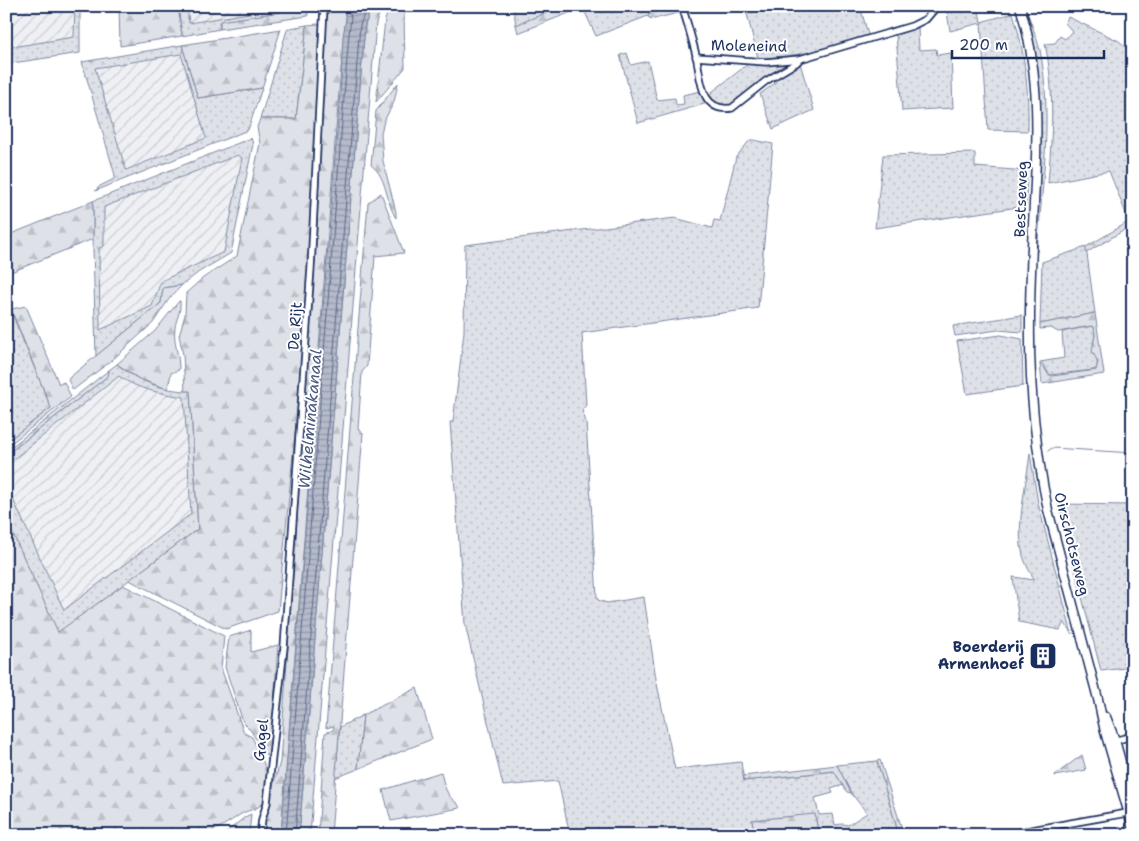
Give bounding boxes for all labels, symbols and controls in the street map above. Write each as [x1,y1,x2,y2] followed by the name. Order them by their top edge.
[952,28,1104,60] scale bar
[711,35,788,57] street label: Moleneind
[959,35,1008,55] text: 200 m
[1010,160,1032,238] street label: Bestseweg
[283,301,307,351] street label: De Rijt
[293,348,327,490] water label: Wilhelminakanaal
[1049,490,1095,598] street label: Oirschotseweg
[938,637,1024,674] place label: Boerderij Armenhoef
[1028,641,1058,671] building icon: Boerderij Armenhoef
[249,717,273,762] street label: Gagel

